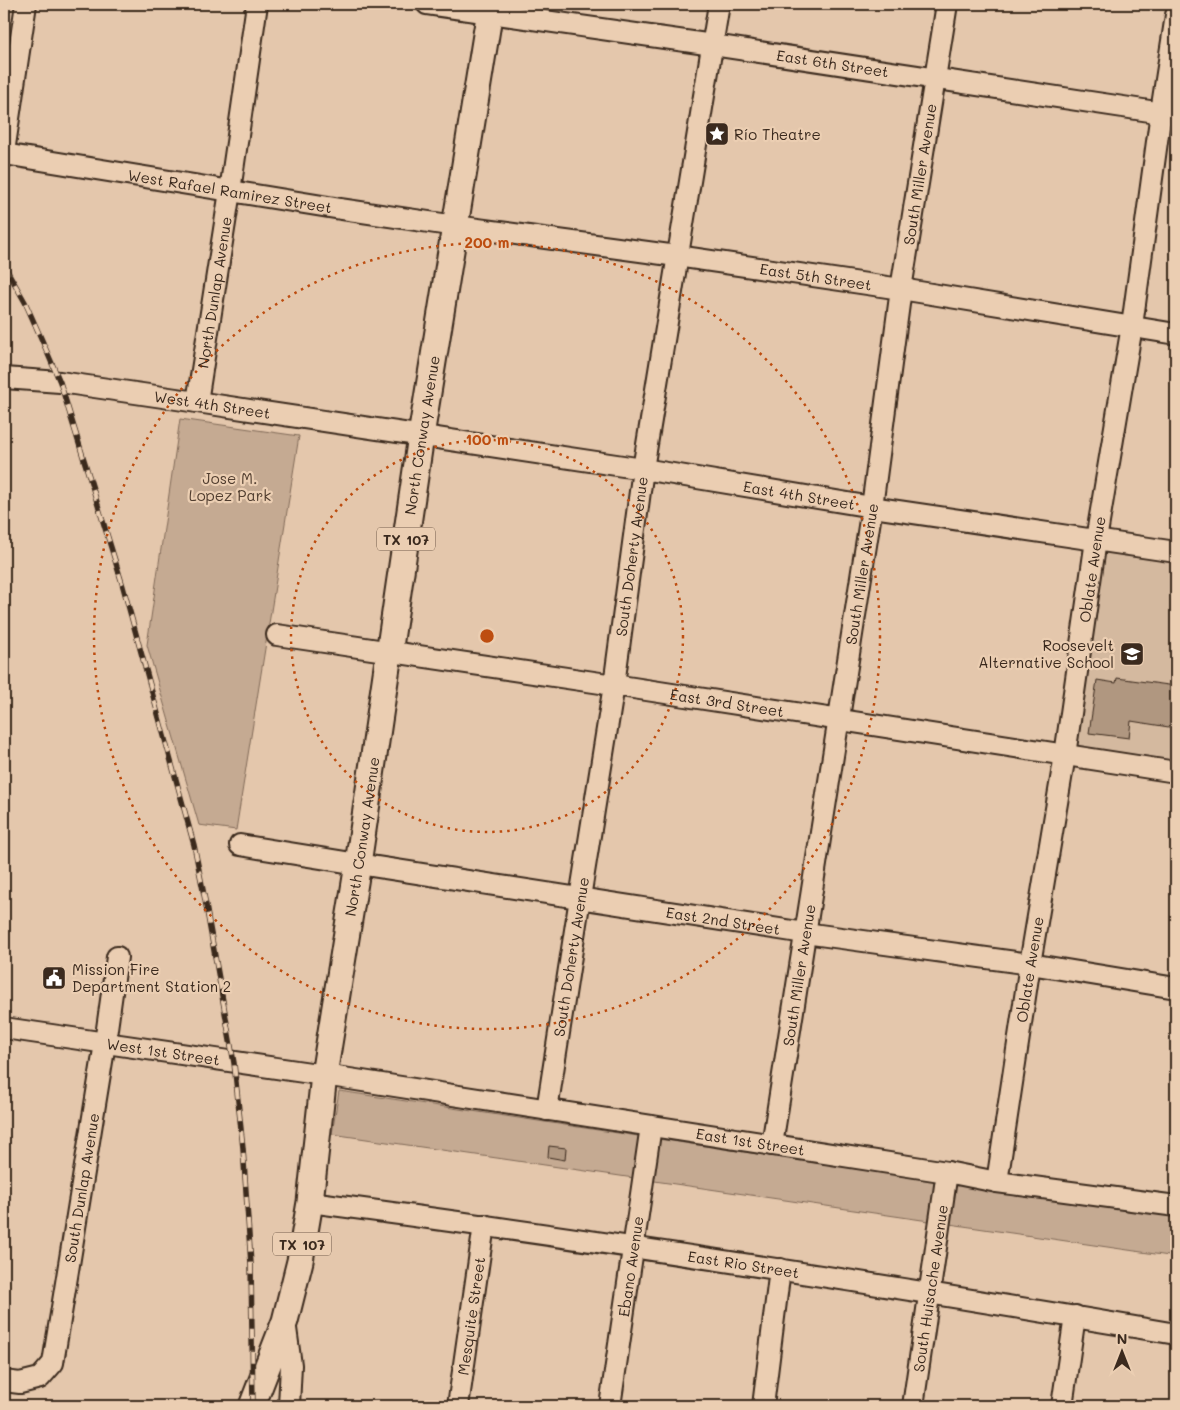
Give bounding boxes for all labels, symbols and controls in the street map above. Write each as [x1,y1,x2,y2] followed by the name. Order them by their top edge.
[775,45,890,81] street label: East 6th Street
[898,102,941,246] street label: South Miller Avenue
[704,121,730,147] place icon: Río Theatre
[734,124,821,144] place label: Río Theatre
[126,164,334,217] street label: West Rafael Ramirez Street
[192,215,236,370] street label: North Dunlap Avenue
[465,232,510,252] text: 200 m
[758,258,873,295] street label: East 5th Street
[400,354,444,516] street label: North Conway Avenue
[153,386,272,423] street label: West 4th Street
[465,429,509,449] text: 100 m
[189,468,271,505] park label: Jose M. Lopez Park
[611,475,652,638] street label: South Doherty Avenue
[742,476,857,514] street label: East 4th Street
[841,502,882,646] street label: South Miller Avenue
[1074,515,1110,624] street label: Oblate Avenue
[377,528,435,550] road number: TX 107
[478,627,496,645] centre of rings
[978,635,1114,672] place label: Roosevelt Alternative School
[1119,641,1145,667] school or university icon: Roosevelt Alternative School
[669,684,785,721] street label: East 3rd Street
[340,756,384,918] street label: North Conway Avenue
[549,876,593,1038] street label: South Doherty Avenue
[665,902,782,939] street label: East 2nd Street
[778,903,820,1047] street label: South Miller Avenue
[1011,915,1048,1024] street label: Oblate Avenue
[72,959,231,996] place label: Mission Fire Department Station 2
[41,965,67,991] public building icon: Mission Fire Department Station 2
[105,1033,221,1070] street label: West 1st Street
[59,1112,103,1264] street label: South Dunlap Avenue
[695,1123,806,1160] street label: East 1st Street
[908,1203,952,1373] street label: South Huisache Avenue
[613,1215,648,1318] street label: Ebano Avenue
[273,1232,331,1256] road number: TX 107
[687,1246,801,1282] street label: East Rio Street
[453,1255,489,1376] street label: Mesquite Street
[1098,1328,1148,1378] north arrow
[1117,1329,1127,1348] text: N

